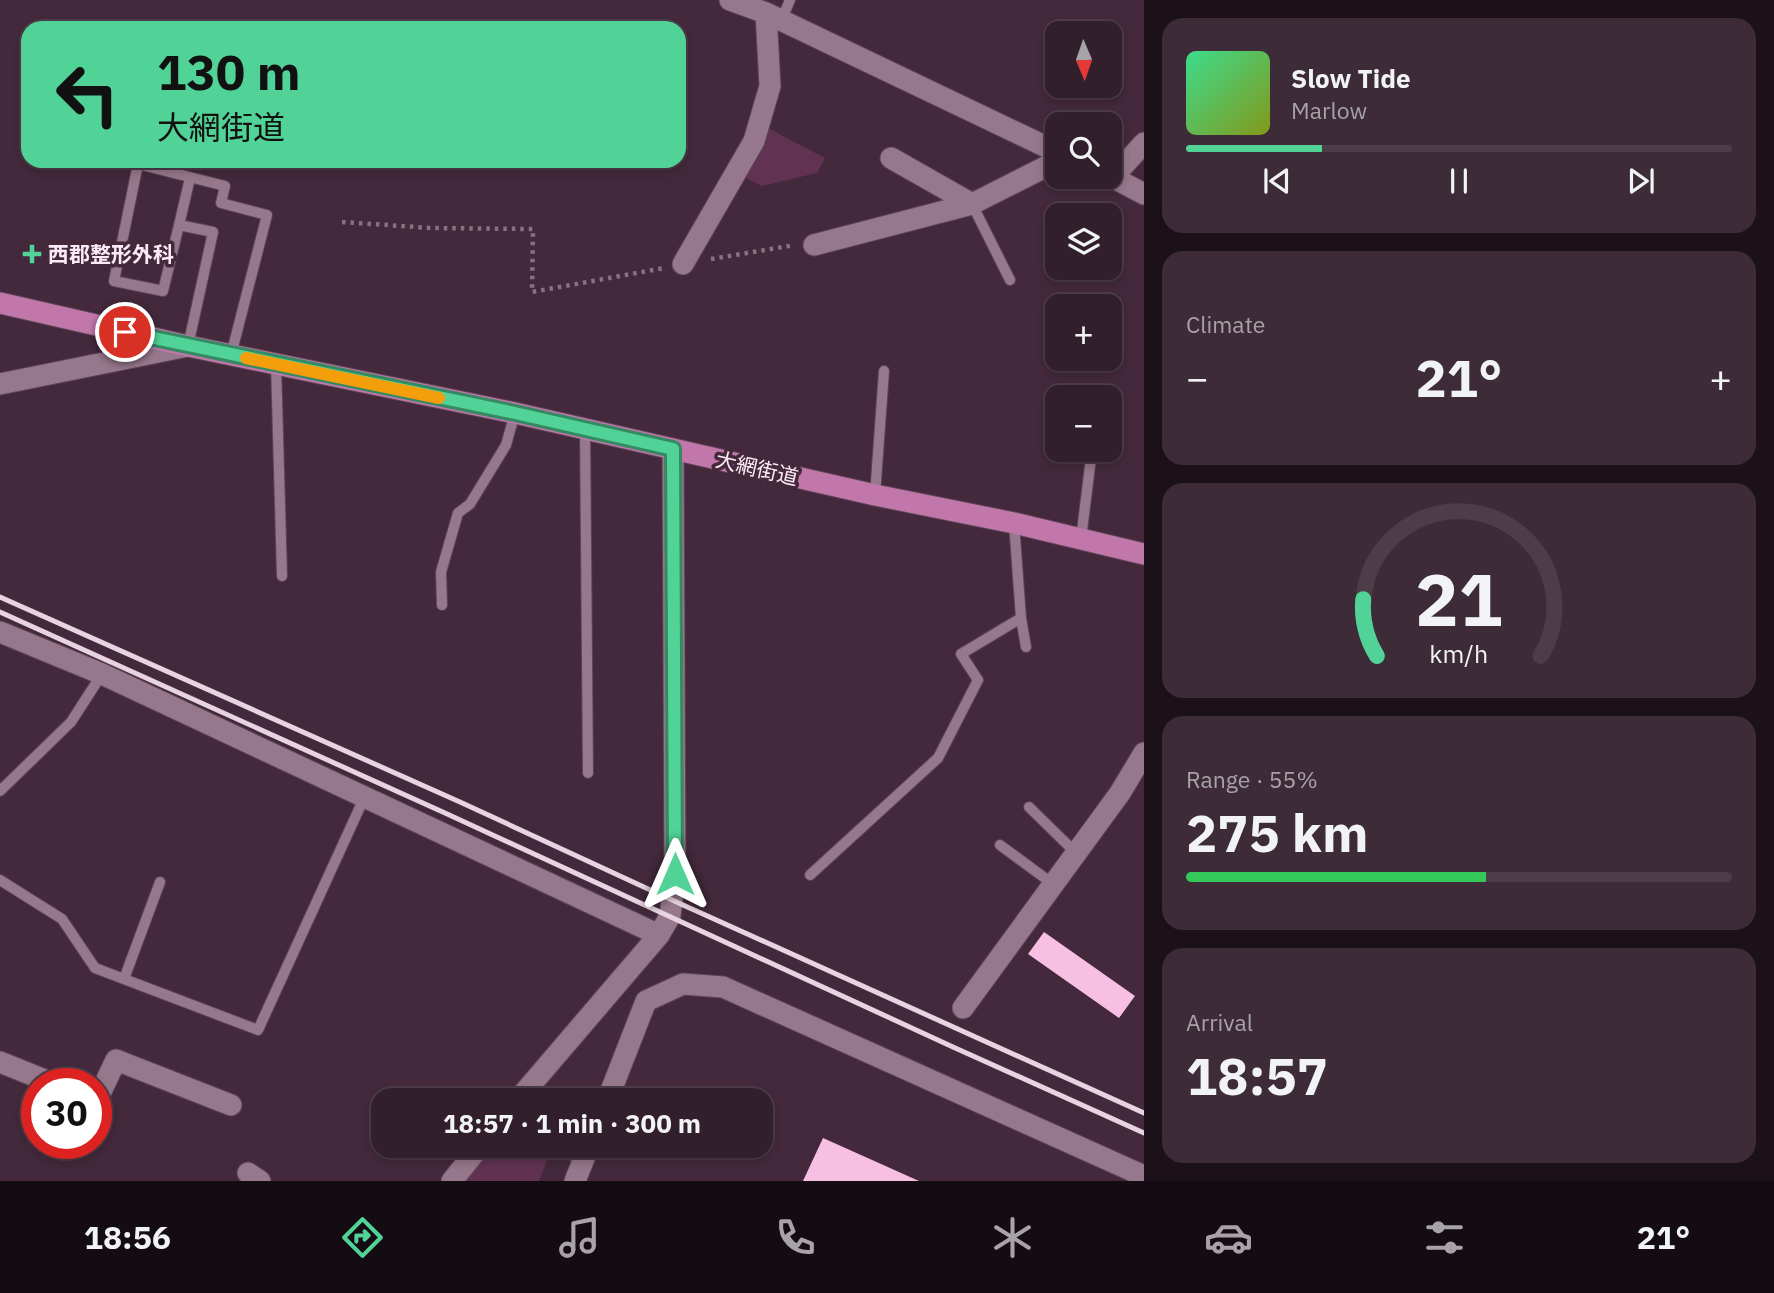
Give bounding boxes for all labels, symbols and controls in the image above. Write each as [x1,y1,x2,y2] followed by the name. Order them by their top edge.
[1045,21,1122,98] north arrow
[1045,21,1122,462] map controls
[157,40,301,103] text: 130 m
[42,49,133,140] icon: left
[1291,61,1411,95] text: Slow Tide
[1291,95,1367,125] text: Marlow
[157,106,285,148] text: 大網街道
[1045,112,1122,189] button: search
[1258,162,1296,200] icon: previous
[1440,162,1478,200] icon: pause
[1622,162,1660,200] icon: next
[1045,203,1122,280] button: layers
[48,240,174,268] place label: 西郡整形外科
[22,244,42,264] marker: 西郡整形外科
[1045,294,1122,371] button: +
[95,302,155,362] pin
[1186,309,1265,339] text: Climate
[106,313,144,351] icon: arrive
[1416,344,1502,411] text: 21°
[1186,353,1209,402] text: −
[1709,353,1732,402] text: +
[1045,385,1122,462] button: −
[713,445,801,491] street label: 大網街道
[1415,552,1503,647] text: 21
[1430,637,1488,670] text: km/h
[1186,764,1318,794] text: Range · 55%
[1186,799,1368,866] text: 275 km
[638,837,712,911] position arrow
[1186,1007,1253,1037] text: Arrival
[1186,1042,1328,1109] text: 18:57
[21,1068,112,1159] speed limit sign: 30
[443,1106,701,1140] text: 18:57 · 1 min · 300 m
[338,1213,387,1262] icon: directions
[555,1213,604,1262] icon: music
[771,1213,820,1262] icon: phone
[988,1213,1037,1262] icon: climate
[1204,1213,1253,1262] icon: car
[1420,1213,1469,1262] icon: filters
[84,1216,171,1258] text: 18:56
[1637,1216,1690,1258] text: 21°

